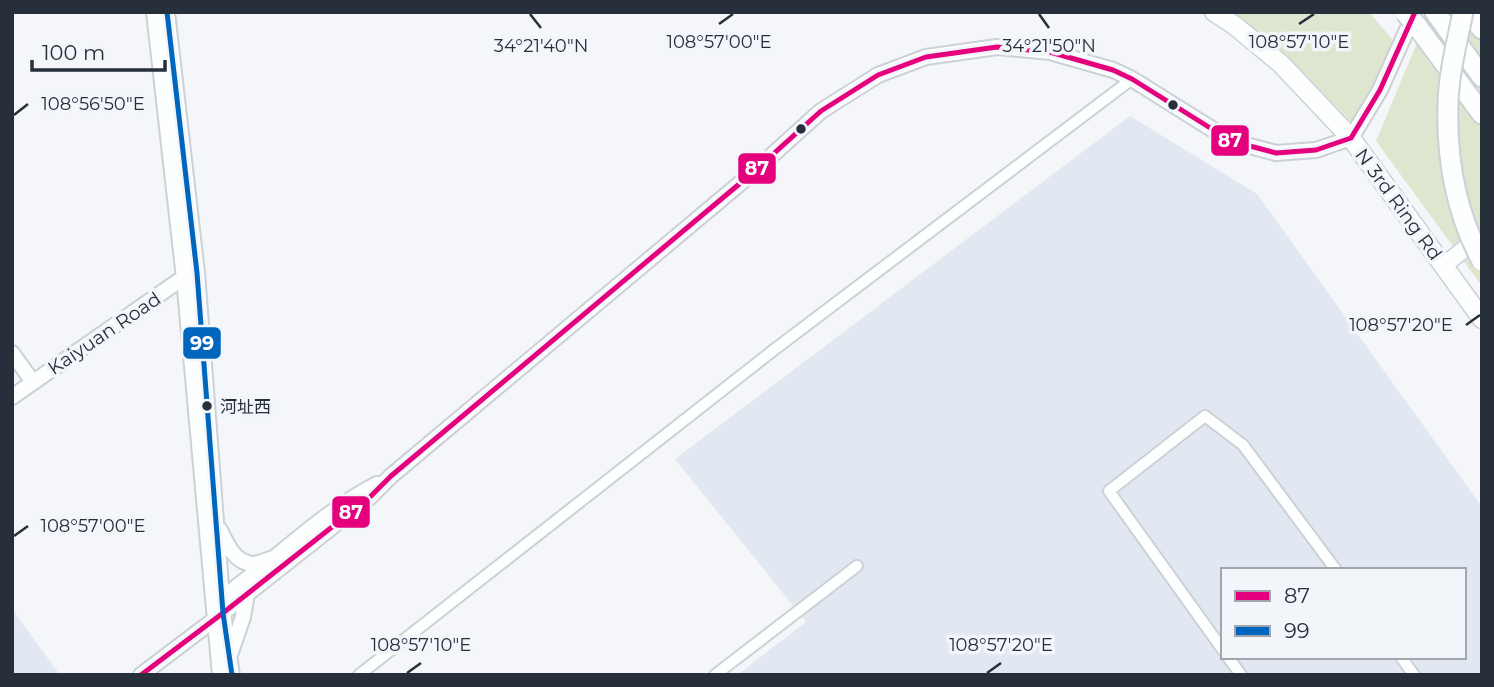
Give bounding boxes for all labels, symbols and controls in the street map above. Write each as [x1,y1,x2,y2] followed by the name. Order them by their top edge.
[32,28,164,72] scale bar
[666,31,772,53] text: 108°57'00"E
[1249,31,1349,53] text: 108°57'10"E
[494,35,588,57] text: 34°21'40"N
[1002,35,1096,57] text: 34°21'50"N
[42,40,105,65] text: 100 m
[41,93,145,115] text: 108°56'50"E
[1166,98,1180,112] unlabelled marker
[794,122,808,136] unlabelled marker
[1210,124,1250,157] line badge: 87
[1218,129,1242,152] text: 87
[1350,144,1447,265] street label: N 3rd Ring Rd
[737,152,777,185] line badge: 87
[745,157,769,180] text: 87
[43,287,165,380] street label: Kaiyuan Road
[1349,314,1453,336] text: 108°57'20"E
[182,326,222,360] line badge: 99
[190,332,214,355] text: 99
[220,397,271,417] place label: 河址西
[200,399,214,413] marker: 河址西
[331,495,371,529] line badge: 87
[339,501,363,524] text: 87
[40,515,146,537] text: 108°57'00"E
[1221,568,1466,659] legend
[1284,583,1310,608] text: 87
[1284,618,1310,643] text: 99
[371,634,471,656] text: 108°57'10"E
[949,634,1053,656] text: 108°57'20"E

